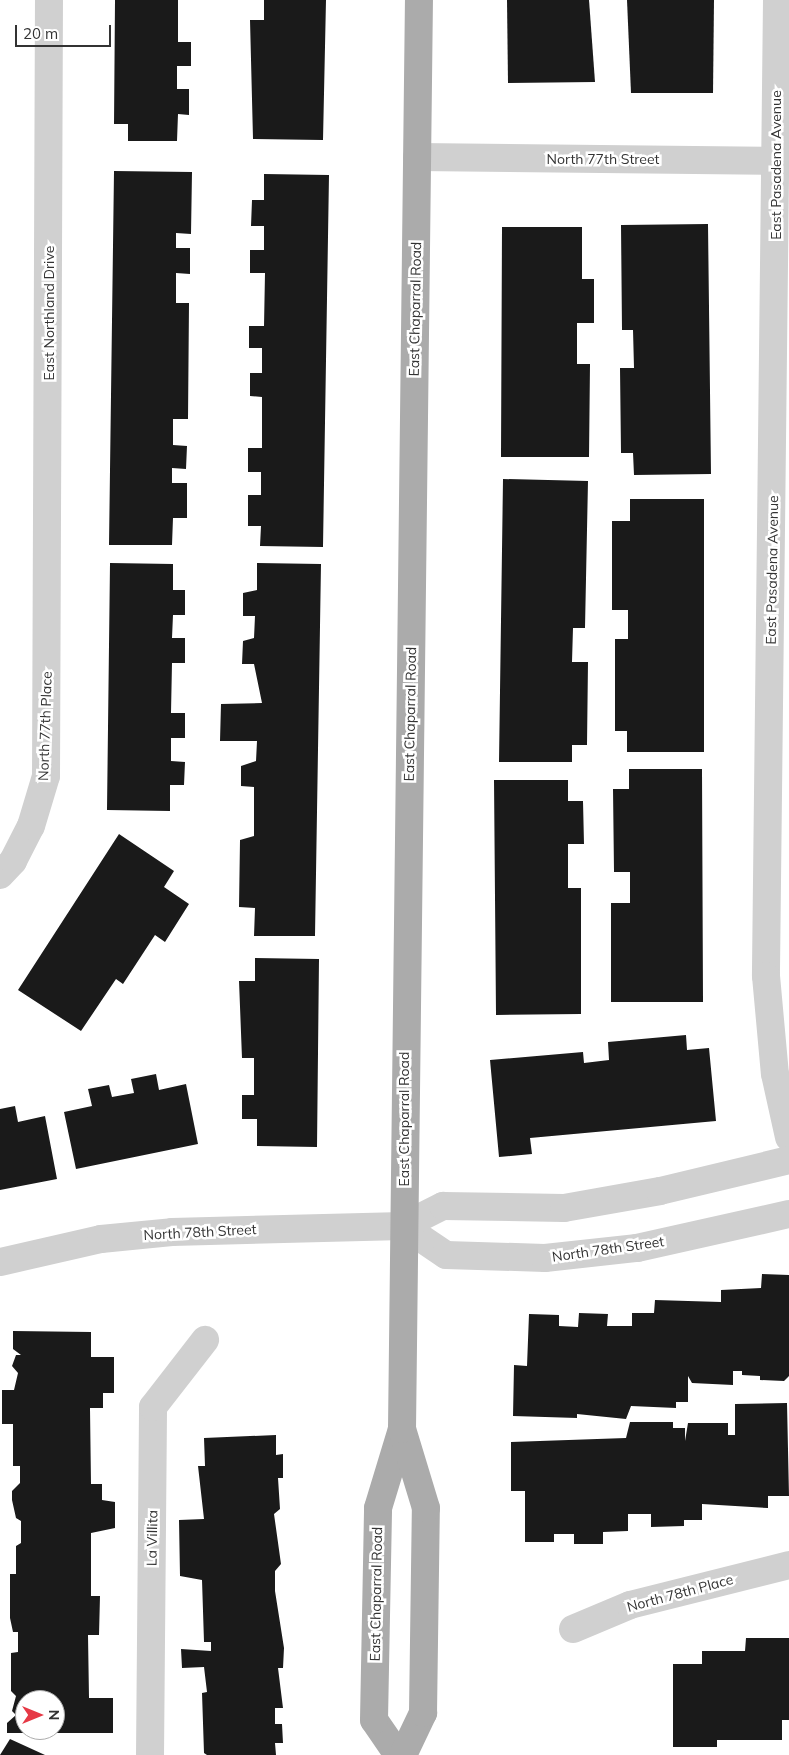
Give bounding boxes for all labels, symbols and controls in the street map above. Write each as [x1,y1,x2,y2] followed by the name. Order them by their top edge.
[18,15,114,47] scale bar
[23,24,58,43] text: 20 m
[768,90,784,240] street label: East Pasadena Avenue
[547,151,659,167] street label: North 77th Street
[405,241,425,377] street label: East Chaparral Road
[41,246,57,380] street label: East Northland Drive
[762,495,782,645] street label: East Pasadena Avenue
[400,646,420,782] street label: East Chaparral Road
[35,671,55,781] street label: North 77th Place
[396,1052,412,1186] street label: East Chaparral Road
[143,1221,257,1243] street label: North 78th Street
[551,1233,665,1265] street label: North 78th Street
[143,1510,161,1566] street label: La Villita
[366,1526,386,1662] street label: East Chaparral Road
[625,1571,735,1615] street label: North 78th Place
[15,1690,65,1740] north arrow
[45,1710,63,1720] text: N

